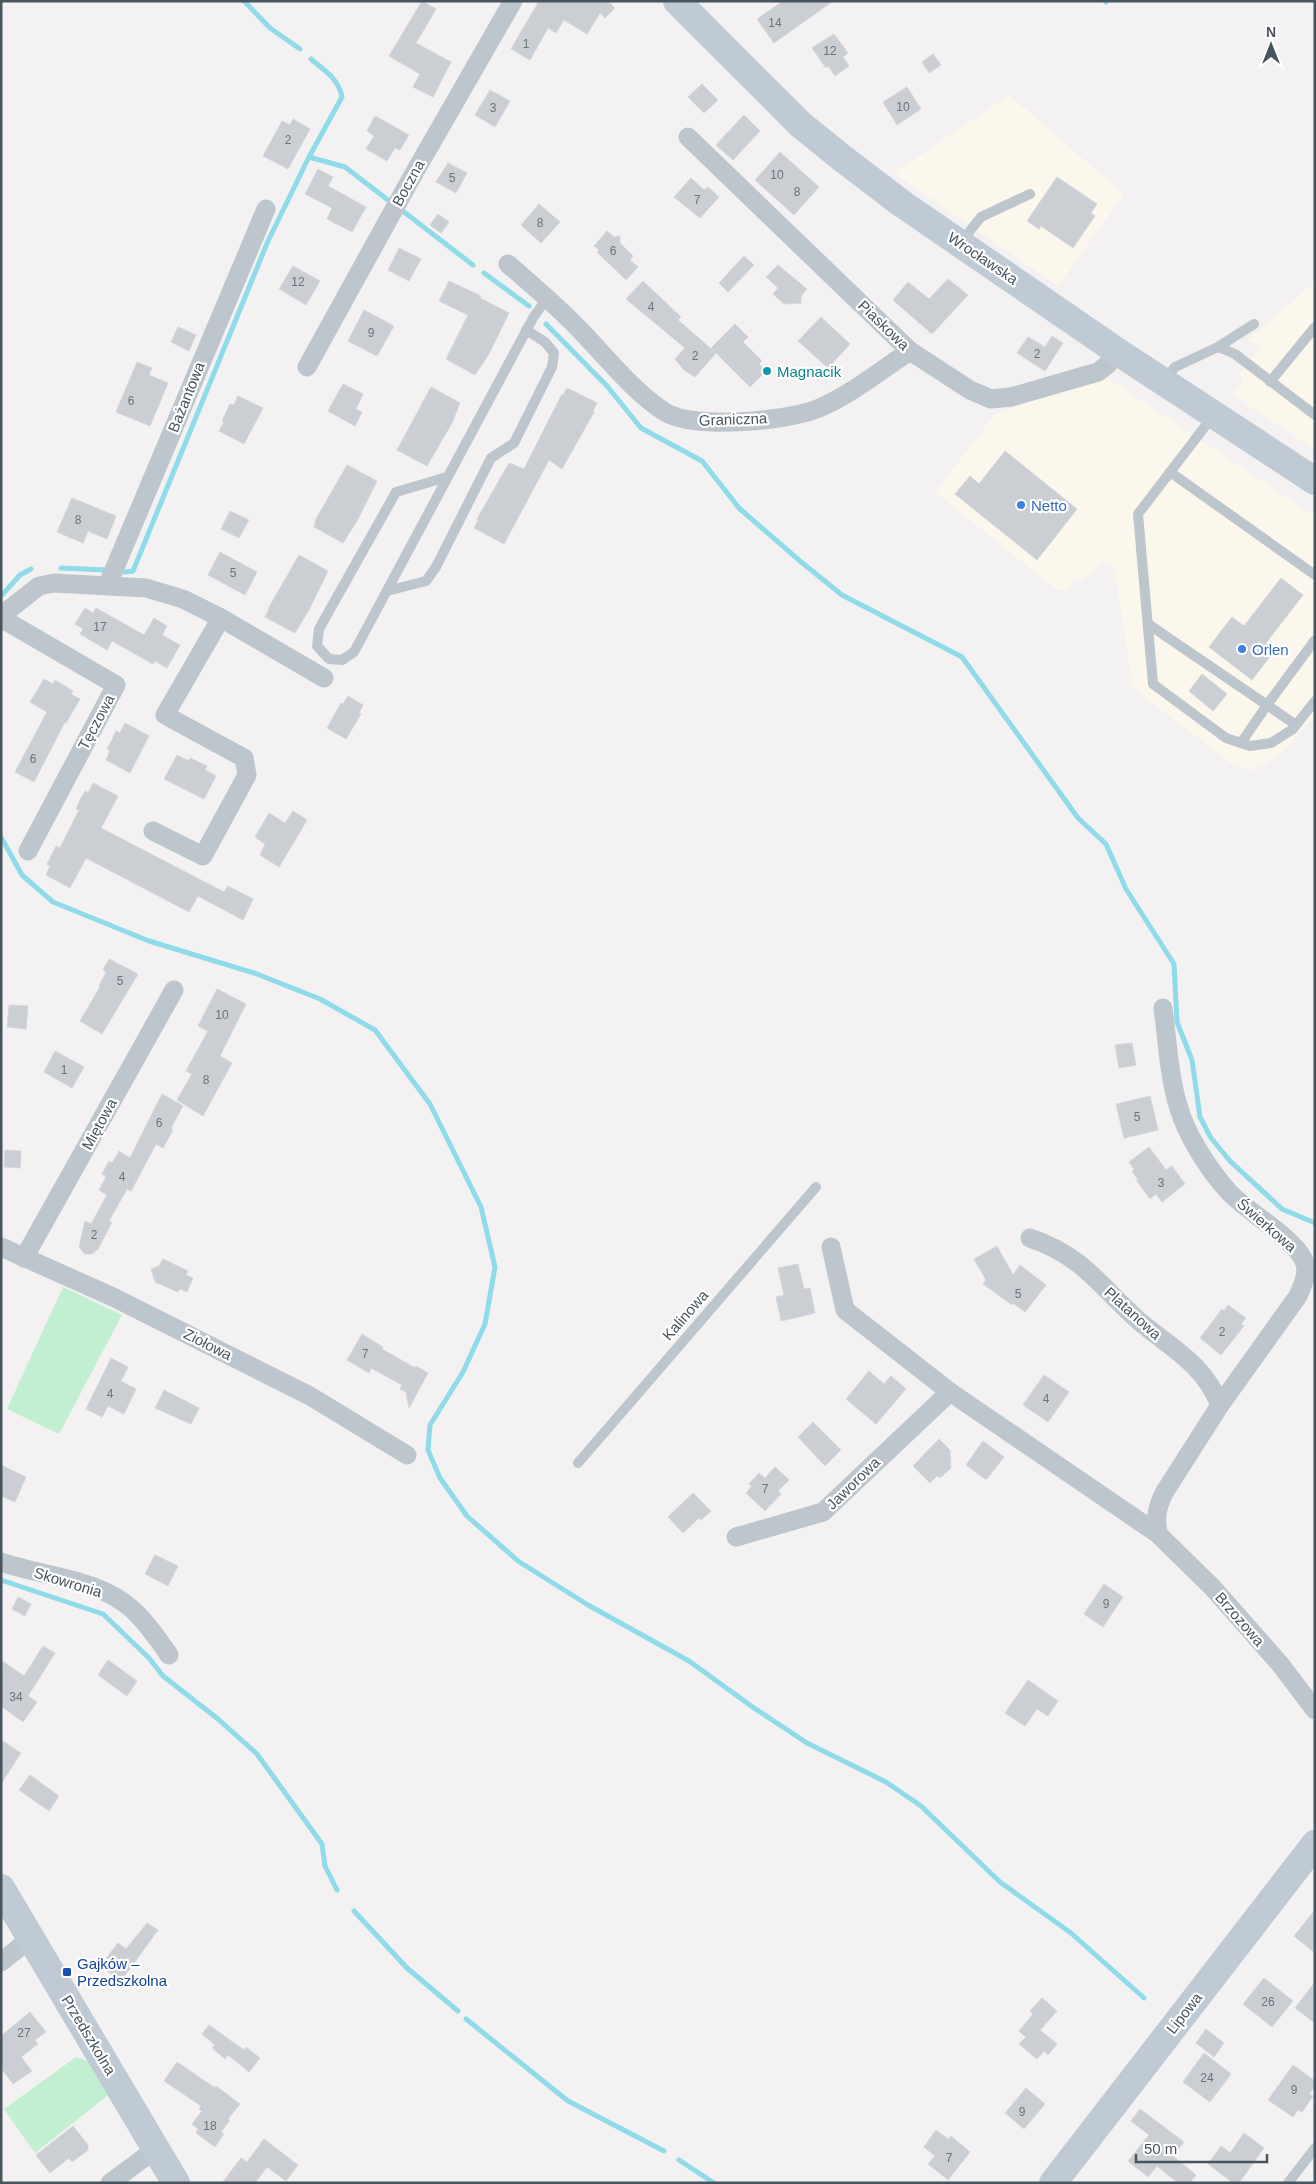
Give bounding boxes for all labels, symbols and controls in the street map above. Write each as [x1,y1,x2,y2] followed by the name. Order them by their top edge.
[768,16,782,30] house number: 14
[1246,20,1296,70] north arrow
[1266,24,1276,40] text: N
[523,37,530,51] house number: 1
[823,44,837,58] house number: 12
[896,100,910,114] house number: 10
[490,101,497,115] house number: 3
[285,133,292,147] house number: 2
[388,156,428,209] street label: Boczna
[770,168,784,182] house number: 10
[449,171,456,185] house number: 5
[794,185,801,199] house number: 8
[694,193,701,207] house number: 7
[537,216,544,230] house number: 8
[945,228,1022,288] street label: Wrocławska
[610,244,617,258] house number: 6
[291,275,305,289] house number: 12
[855,297,913,354] street label: Piaskowa
[648,300,655,314] house number: 4
[368,326,375,340] house number: 9
[1034,347,1041,361] house number: 2
[692,349,699,363] house number: 2
[164,359,208,435] street label: Bażantowa
[777,363,842,380] place label: Magnacik
[761,365,773,377] marker: Magnacik
[128,394,135,408] house number: 6
[699,409,768,429] street label: Graniczna
[1031,497,1067,514] place label: Netto
[1015,499,1027,511] marker: Netto
[75,513,82,527] house number: 8
[230,566,237,580] house number: 5
[93,620,107,634] house number: 17
[1252,641,1289,658] place label: Orlen
[1236,643,1248,655] marker: Orlen
[74,691,118,752] street label: Tęczowa
[30,752,37,766] house number: 6
[117,974,124,988] house number: 5
[215,1008,229,1022] house number: 10
[61,1063,68,1077] house number: 1
[203,1073,210,1087] house number: 8
[78,1095,120,1153] street label: Miętowa
[1134,1110,1141,1124] house number: 5
[156,1116,163,1130] house number: 6
[119,1170,126,1184] house number: 4
[1158,1176,1165,1190] house number: 3
[1234,1195,1300,1256] street label: Świerkowa
[91,1228,98,1242] house number: 2
[1101,1283,1165,1343] street label: Platanowa
[659,1286,712,1344] street label: Kalinowa
[1015,1287,1022,1301] house number: 5
[181,1325,235,1364] street label: Ziołowa
[1219,1325,1226,1339] house number: 2
[362,1347,369,1361] house number: 7
[107,1387,114,1401] house number: 4
[1043,1392,1050,1406] house number: 4
[823,1453,884,1513] street label: Jaworowa
[762,1482,769,1496] house number: 7
[32,1564,105,1601] street label: Skowronia
[1212,1589,1268,1650] street label: Brzozowa
[1103,1597,1110,1611] house number: 9
[9,1690,23,1704] house number: 34
[77,1955,168,1989] place label: Gajków – Przedszkolna
[61,1966,73,1978] marker: Gajków – Przedszkolna
[1163,1989,1206,2037] street label: Lipowa
[59,1992,120,2079] street label: Przedszkolna
[1261,1995,1275,2009] house number: 26
[17,2026,31,2040] house number: 27
[1200,2071,1214,2085] house number: 24
[1291,2083,1298,2097] house number: 9
[1019,2105,1026,2119] house number: 9
[203,2119,217,2133] house number: 18
[1136,2132,1267,2164] scale bar
[1144,2140,1177,2157] text: 50 m
[946,2151,953,2165] house number: 7

